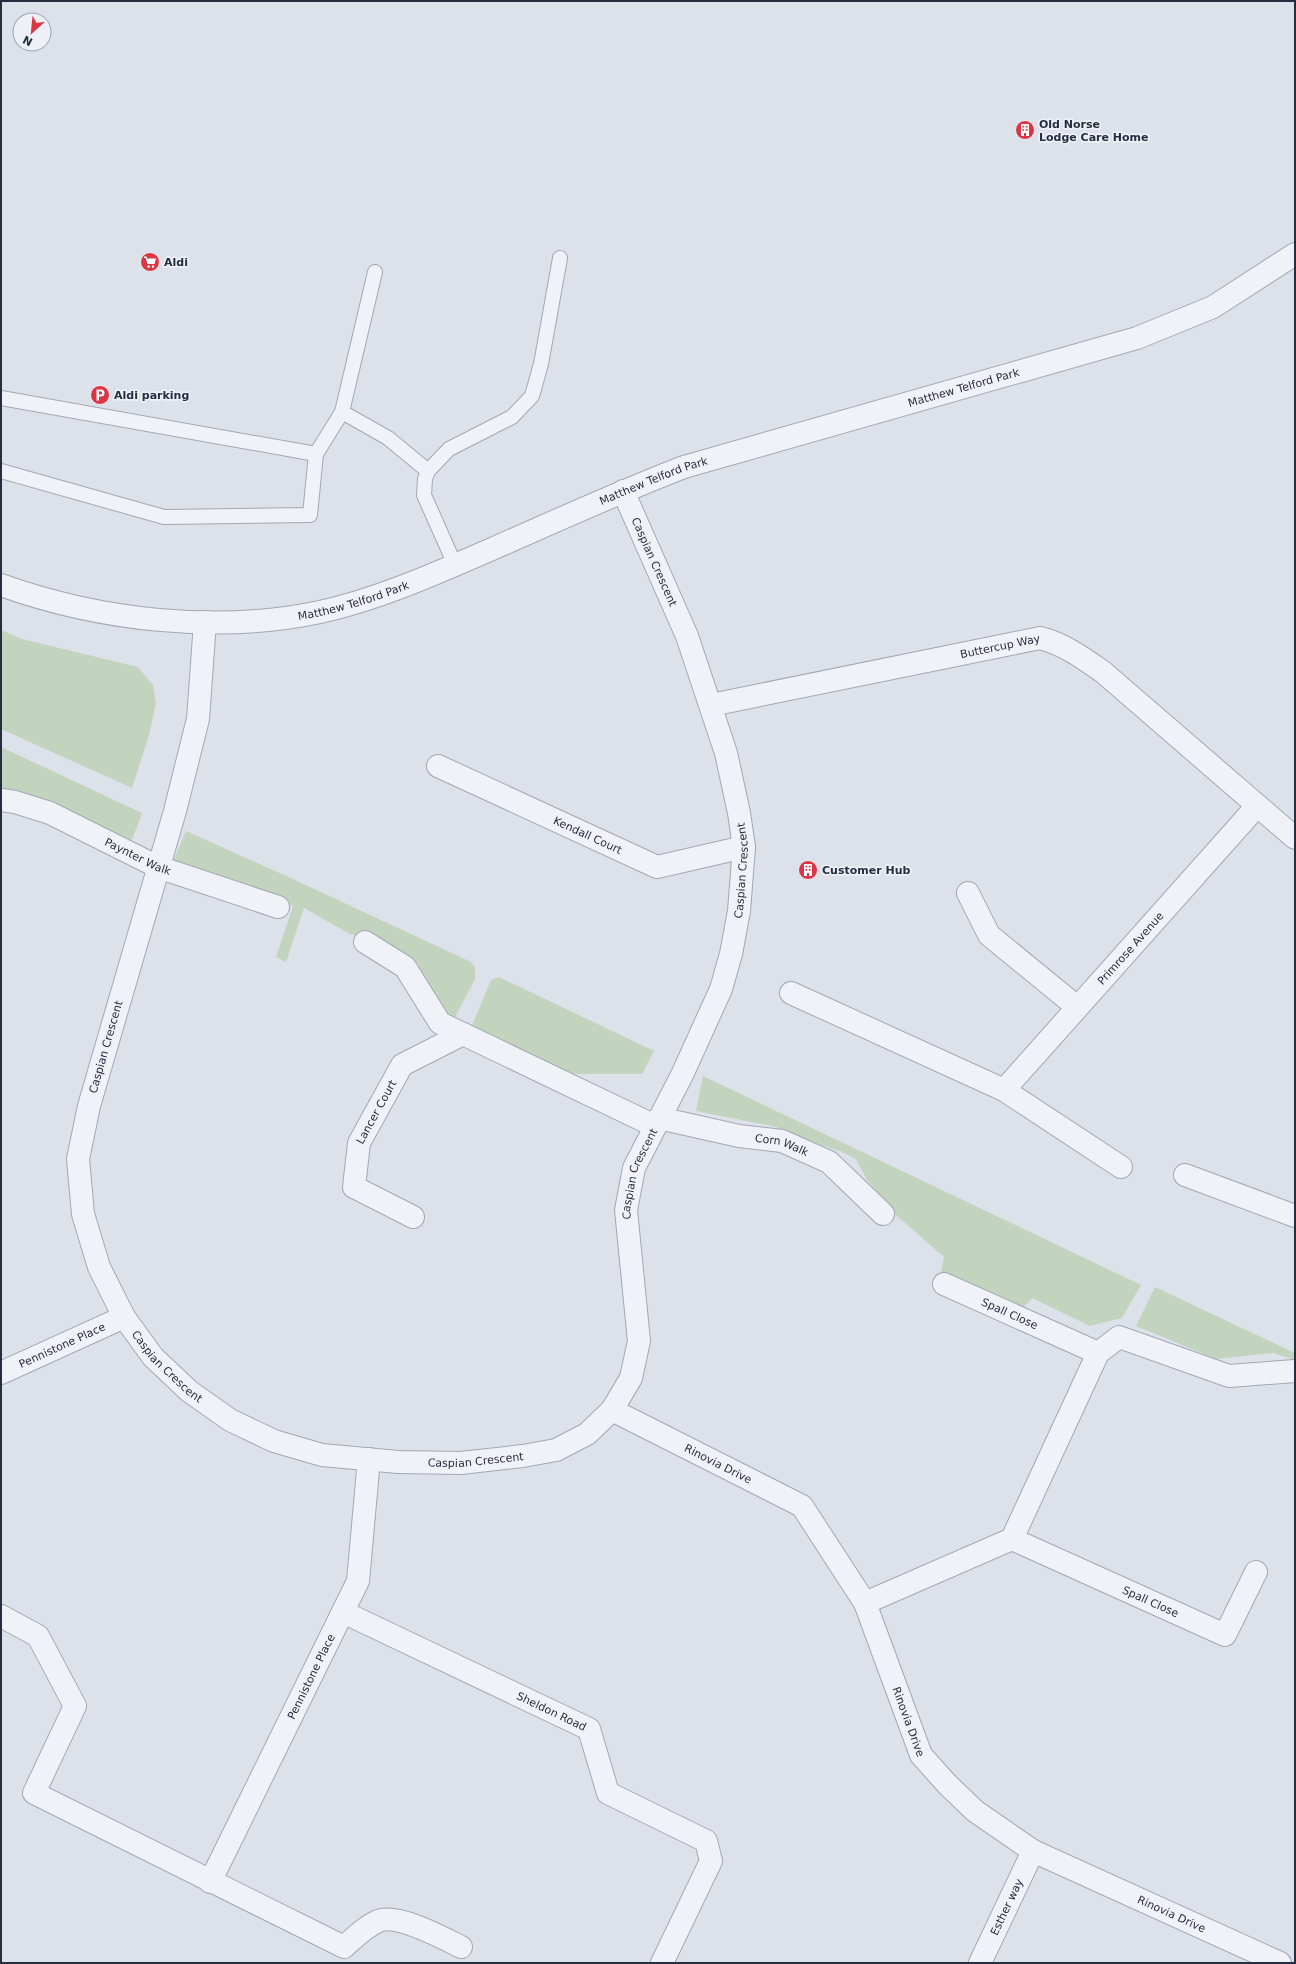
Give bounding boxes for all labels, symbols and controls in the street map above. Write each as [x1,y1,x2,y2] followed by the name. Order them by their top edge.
[12,12,52,52] north arrow
[21,33,35,48] text: N
[1039,118,1149,144] place label: Old Norse Lodge Care Home
[1014,119,1036,141] building icon: Old Norse Lodge Care Home
[139,251,161,273] supermarket icon: Aldi
[164,256,188,269] place label: Aldi
[907,365,1021,409] street label: Matthew Telford Park
[89,384,111,406] parking icon: Aldi parking
[114,389,189,402] place label: Aldi parking
[597,454,710,507] street label: Matthew Telford Park
[629,516,680,609] street label: Caspian Crescent
[297,578,411,623] street label: Matthew Telford Park
[959,632,1042,661] street label: Buttercup Way
[551,814,625,857] street label: Kendall Court
[731,821,751,919] street label: Caspian Crescent
[103,835,173,878] street label: Paynter Walk
[797,859,819,881] building icon: Customer Hub
[822,864,910,877] place label: Customer Hub
[1095,909,1166,987] street label: Primrose Avenue
[87,998,126,1095] street label: Caspian Crescent
[353,1077,399,1146] street label: Lancer Court
[619,1125,660,1220] street label: Caspian Crescent
[754,1131,811,1159] street label: Corn Walk
[980,1295,1040,1332] street label: Spall Close
[17,1320,107,1371] street label: Pennistone Place
[129,1328,206,1405] street label: Caspian Crescent
[682,1441,754,1486] street label: Rinovia Drive
[428,1449,525,1470] street label: Caspian Crescent
[1120,1583,1181,1620] street label: Spall Close
[285,1632,338,1721] street label: Pennistone Place
[890,1685,928,1759] street label: Rinovia Drive
[515,1689,589,1733] street label: Sheldon Road
[988,1876,1026,1937] street label: Esther way
[1135,1893,1208,1935] street label: Rinovia Drive

